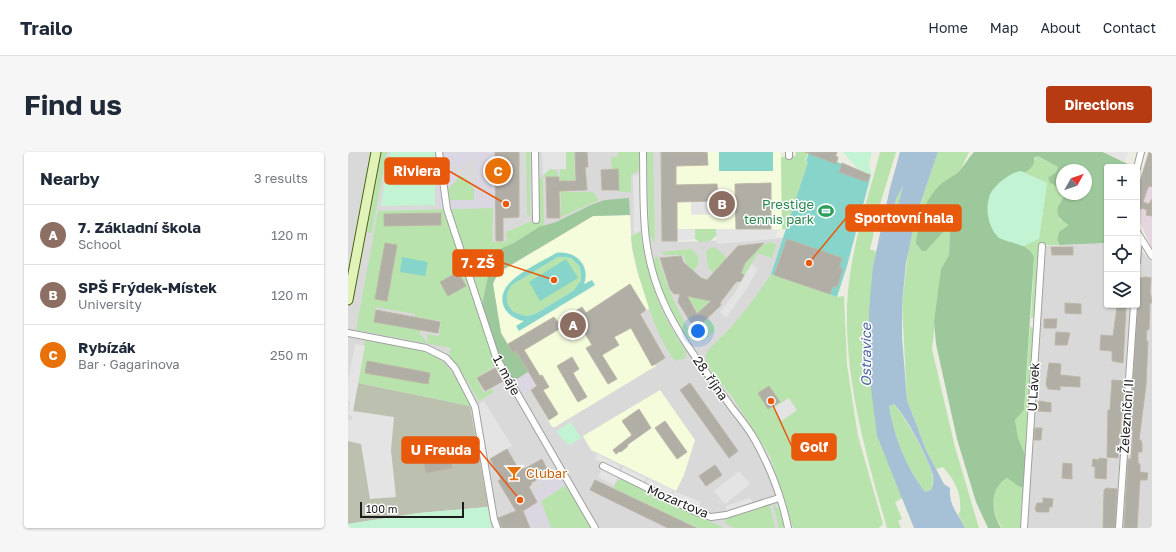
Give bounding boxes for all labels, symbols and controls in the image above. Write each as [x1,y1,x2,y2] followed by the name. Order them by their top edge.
[20,16,73,39] text: Trailo
[928,19,968,36] text: Home
[990,19,1018,36] text: Map
[1040,19,1081,36] text: About
[1103,19,1156,36] text: Contact
[1046,86,1152,123] button: Directions
[24,88,122,121] text: Find us
[485,156,511,186] pin: C
[385,158,449,184] callout: Riviera
[393,162,441,179] text: Riviera
[1056,164,1092,200] north arrow
[1104,164,1140,308] map controls
[1104,164,1140,200] button: +
[40,168,100,189] text: Nearby
[254,170,308,186] text: 3 results
[709,189,735,219] pin: B
[744,196,815,227] place label: Prestige tennis park
[1104,200,1140,236] button: −
[817,202,835,220] sports icon: Prestige tennis park
[846,205,961,231] callout: Sportovní hala
[854,209,954,226] text: Sportovní hala
[78,218,201,236] text: 7. Základní škola
[48,227,58,243] text: A
[271,227,308,243] text: 120 m
[78,236,121,252] text: School
[1104,236,1140,272] button: locate
[453,250,503,276] callout: 7. ZŠ
[461,254,495,271] text: 7. ZŠ
[1104,272,1140,308] button: layers
[78,278,217,296] text: SPŠ Frýdek-Místek
[48,287,58,303] text: B
[271,287,308,303] text: 120 m
[78,296,142,312] text: University
[560,310,586,340] pin: A
[688,321,708,341] your location
[857,322,874,387] water label: Ostravice
[78,338,136,356] text: Rybízák
[48,347,58,363] text: C
[270,347,308,363] text: 250 m
[490,352,524,398] street label: 1. máje
[690,353,732,403] street label: 28. října
[78,356,180,372] text: Bar · Gagarinova
[1024,361,1042,412] street label: U Lávek
[1115,378,1137,454] street label: Železniční II
[792,434,836,460] callout: Golf
[402,437,479,463] callout: U Freuda
[800,438,829,455] text: Golf
[411,441,471,458] text: U Freuda
[505,464,523,482] bar icon: Clubar
[526,465,567,481] place label: Clubar
[645,481,711,521] street label: Mozartova
[360,500,464,519] scale bar
[366,502,397,515] text: 100 m

